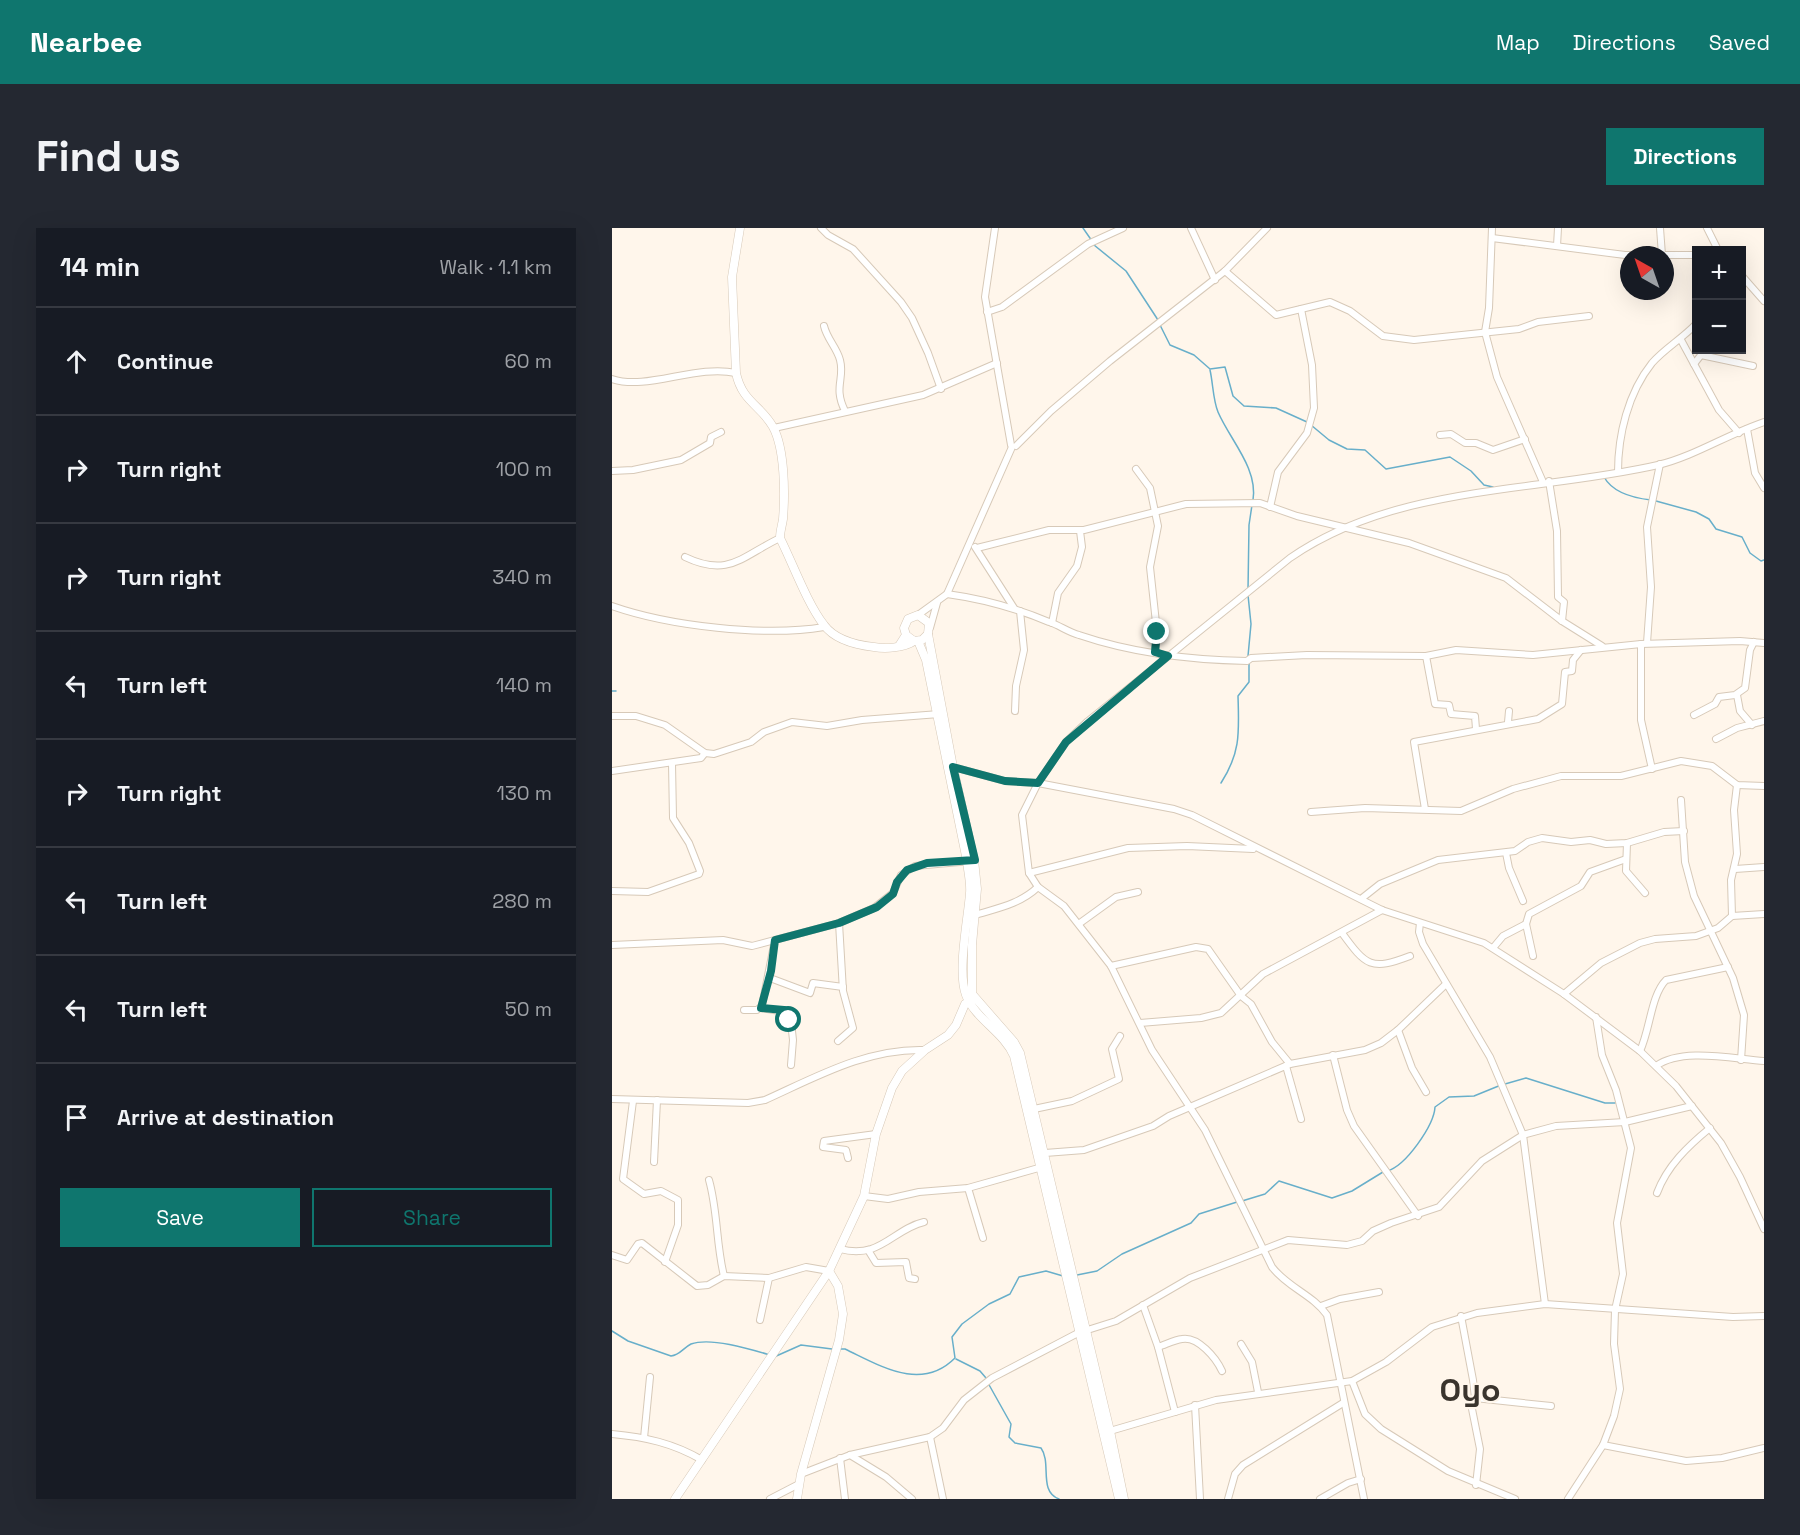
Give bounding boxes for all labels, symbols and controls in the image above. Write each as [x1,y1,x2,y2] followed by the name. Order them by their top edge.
[30,24,142,60] text: Nearbee
[1496,29,1540,56] text: Map
[1573,29,1676,56] text: Directions
[1709,29,1770,56] text: Saved
[1606,128,1764,185] button: Directions
[36,130,181,183] text: Find us
[1620,246,1674,300] north arrow
[1692,246,1746,354] map controls
[1692,246,1746,300] button: +
[60,250,140,284] text: 14 min
[439,254,552,280] text: Walk · 1.1 km
[1692,300,1746,354] button: −
[60,345,93,378] icon: ahead
[117,347,213,375] text: Continue
[505,348,552,374] text: 60 m
[60,453,93,486] icon: right
[117,455,222,483] text: Turn right
[496,456,552,482] text: 100 m
[60,561,93,594] icon: right
[117,563,222,591] text: Turn right
[492,564,552,590] text: 340 m
[1143,618,1169,644] route end
[60,669,93,702] icon: left
[117,671,207,699] text: Turn left
[496,672,552,698] text: 140 m
[60,777,93,810] icon: right
[117,779,222,807] text: Turn right
[496,780,552,806] text: 130 m
[60,885,93,918] icon: left
[117,887,207,915] text: Turn left
[492,888,552,914] text: 280 m
[60,993,93,1026] icon: left
[117,995,207,1023] text: Turn left
[505,996,552,1022] text: 50 m
[775,1006,801,1032] route start
[60,1101,93,1134] icon: arrive
[117,1103,334,1131] text: Arrive at destination
[60,1188,300,1247] button: Save
[312,1188,552,1247] button: Share
[1440,1370,1500,1410] district label: Oyo

